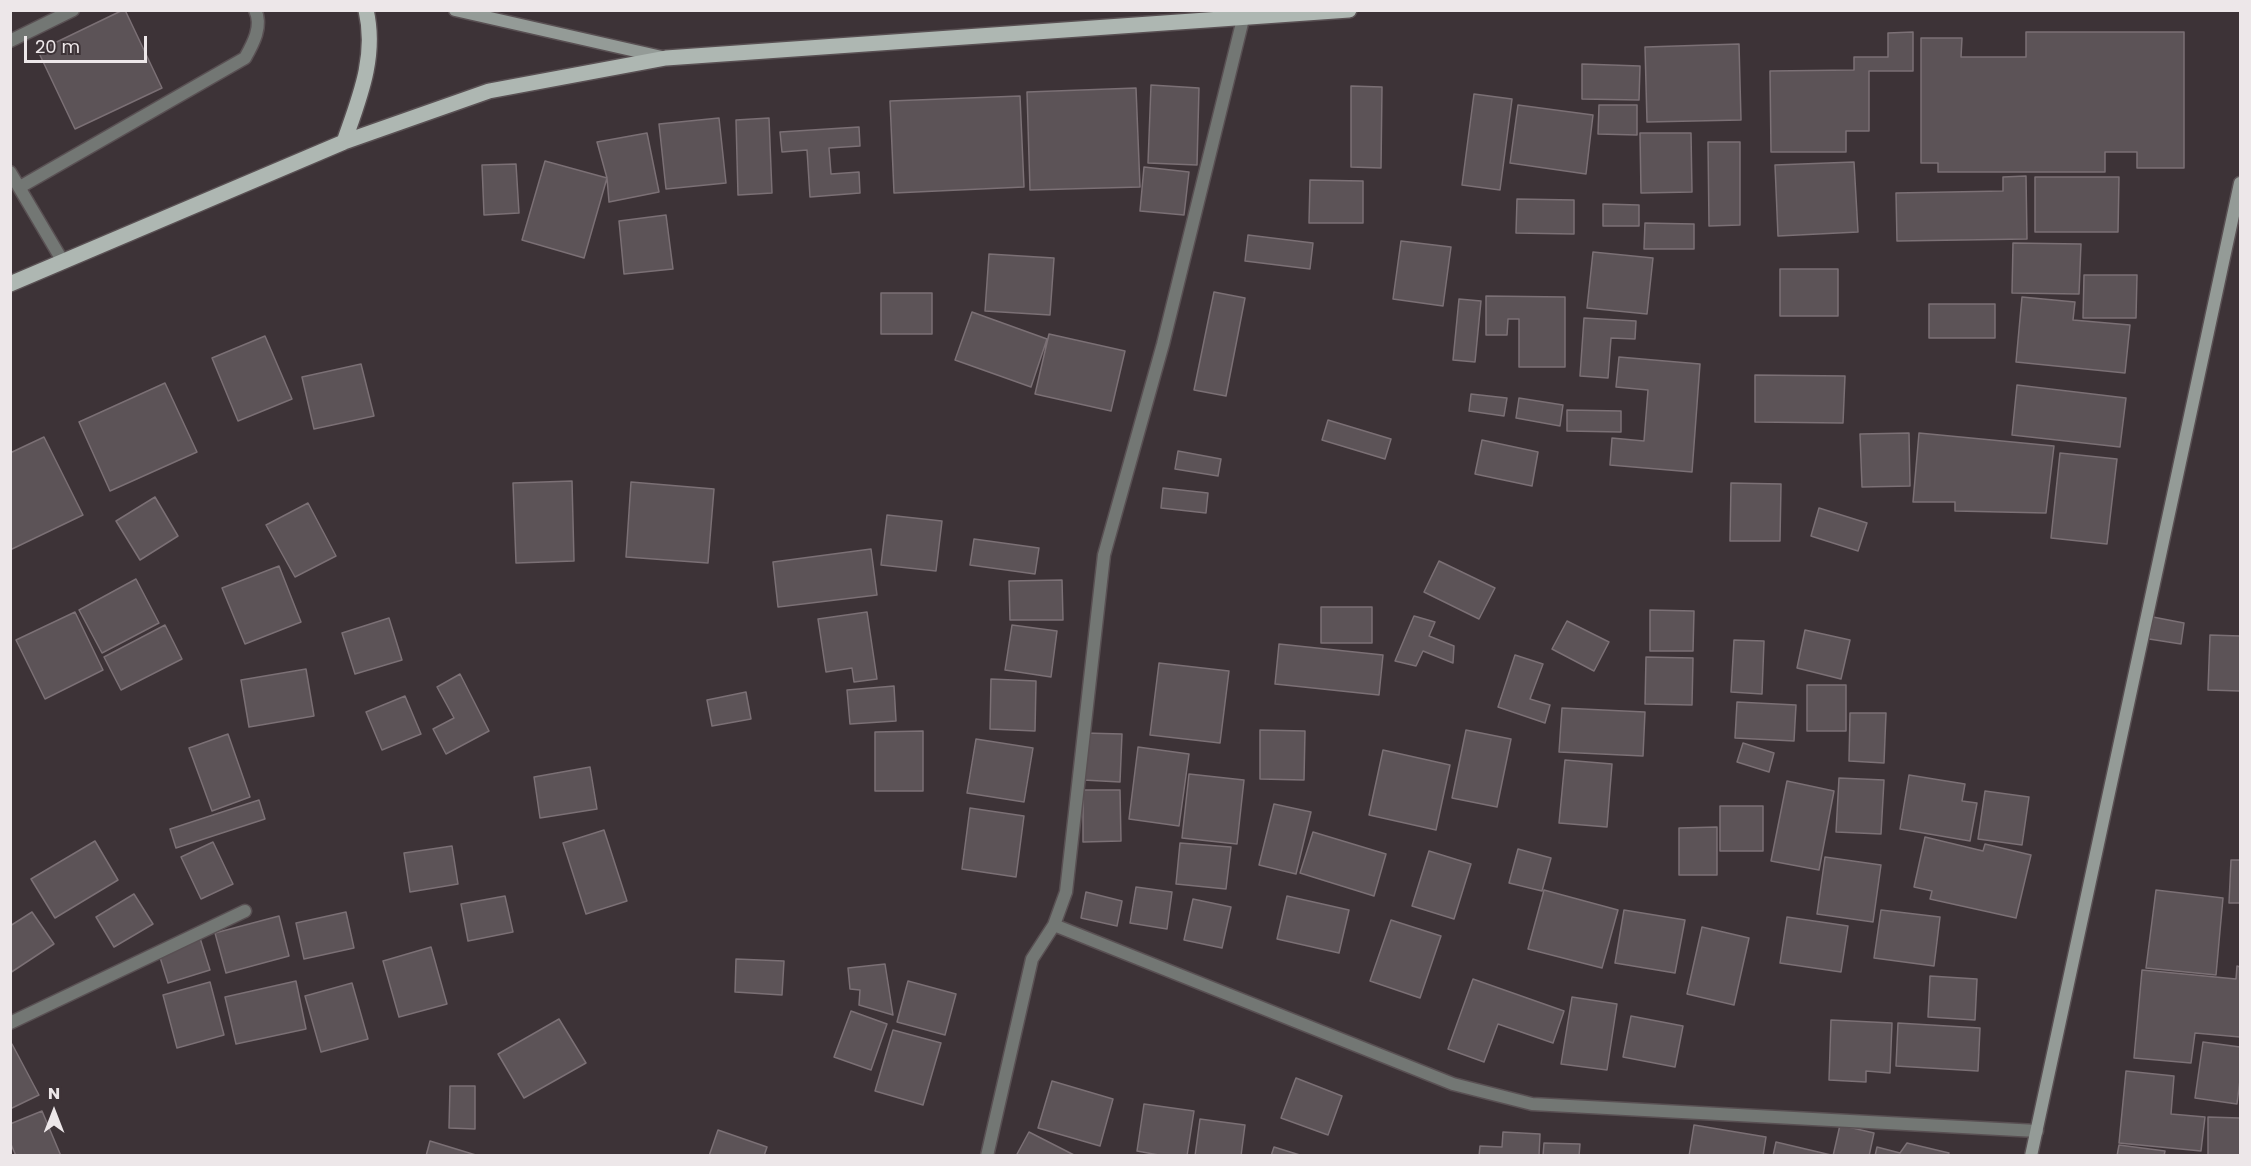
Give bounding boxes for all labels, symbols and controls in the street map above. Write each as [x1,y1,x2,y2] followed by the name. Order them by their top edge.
[27,24,150,62] scale bar
[35,34,80,59] text: 20 m
[24,1082,84,1142] north arrow
[48,1082,60,1105] text: N

